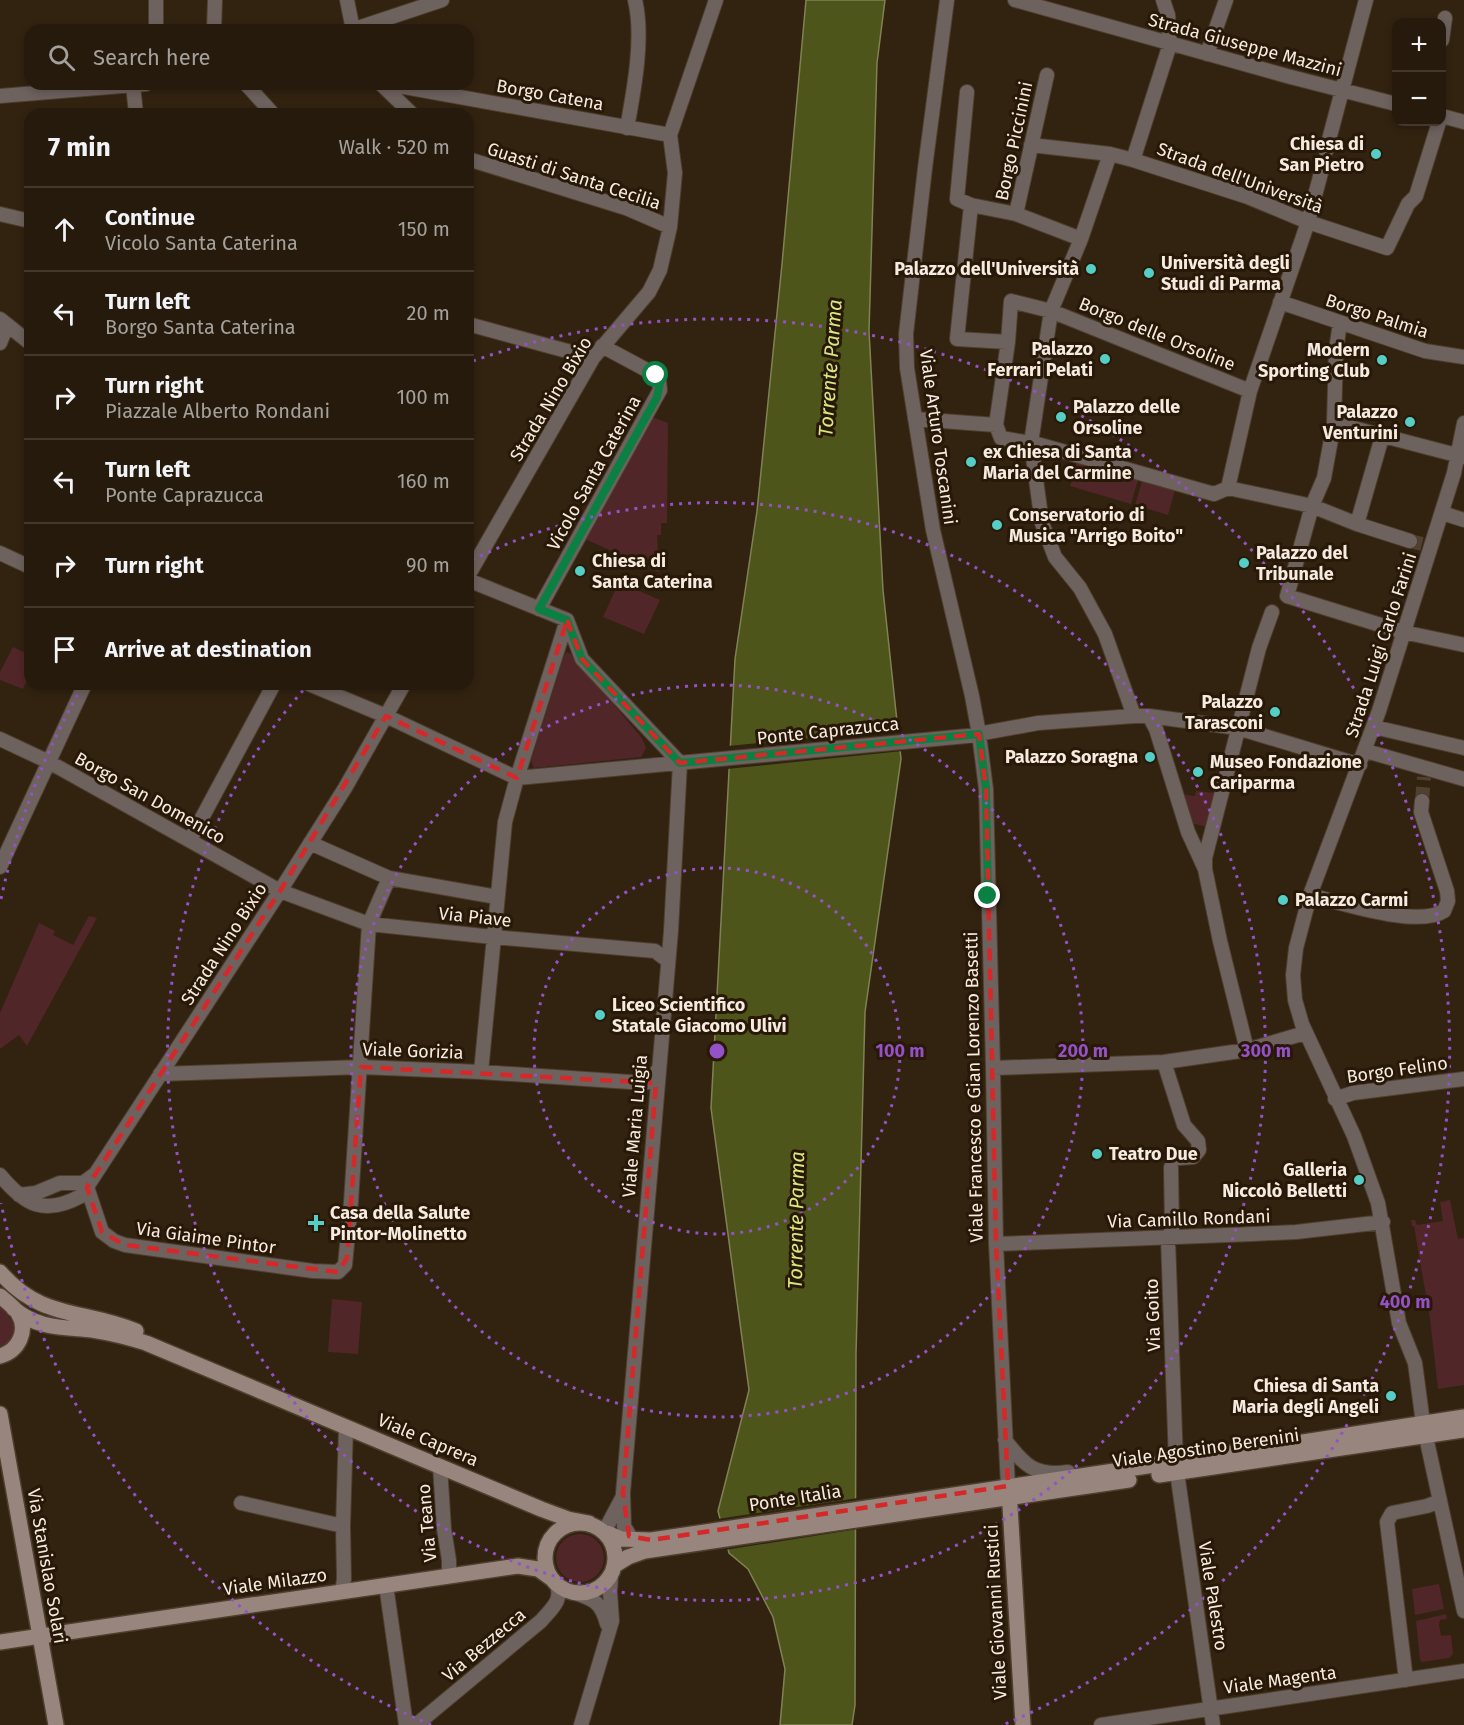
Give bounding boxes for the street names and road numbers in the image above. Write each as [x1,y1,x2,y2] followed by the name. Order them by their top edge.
[1146,9,1344,81] street label: Strada Giuseppe Mazzini
[495,75,605,115] street label: Borgo Catena
[991,79,1037,203] street label: Borgo Piccinini
[484,138,664,214] street label: Guasti di Santa Cecilia
[1154,138,1326,218] street label: Strada dell'Università
[1323,289,1431,343] street label: Borgo Palmia
[1076,293,1238,375] street label: Borgo delle Orsoline
[505,333,597,465] street label: Strada Nino Bixio
[915,348,961,526] street label: Viale Arturo Toscanini
[542,392,646,554] street label: Vicolo Santa Caterina
[1341,550,1421,740] street label: Strada Luigi Carlo Farini
[756,713,900,749] street label: Ponte Caprazucca
[71,747,229,849] street label: Borgo San Domenico
[176,879,272,1009] street label: Strada Nino Bixio
[437,902,513,932] street label: Via Piave
[960,931,988,1243] street label: Viale Francesco e Gian Lorenzo Basetti
[362,1038,464,1064] street label: Viale Gorizia
[1345,1052,1449,1088] street label: Borgo Felino
[618,1054,652,1198] street label: Viale Maria Luigia
[1107,1205,1271,1233] street label: Via Camillo Rondani
[135,1217,277,1259] street label: Via Giaime Pintor
[1141,1278,1165,1352] street label: Via Goito
[374,1409,482,1471] street label: Viale Caprera
[1111,1424,1301,1472] street label: Viale Agostino Berenini
[747,1480,843,1516] street label: Ponte Italia
[413,1483,441,1563] street label: Via Teano
[23,1487,71,1645] street label: Via Stanislao Solari
[980,1524,1012,1700] street label: Viale Giovanni Rustici
[1194,1540,1232,1652] street label: Viale Palestro
[222,1564,328,1600] street label: Viale Milazzo
[438,1604,530,1686] street label: Via Bezzecca
[1222,1661,1338,1699] street label: Viale Magenta

